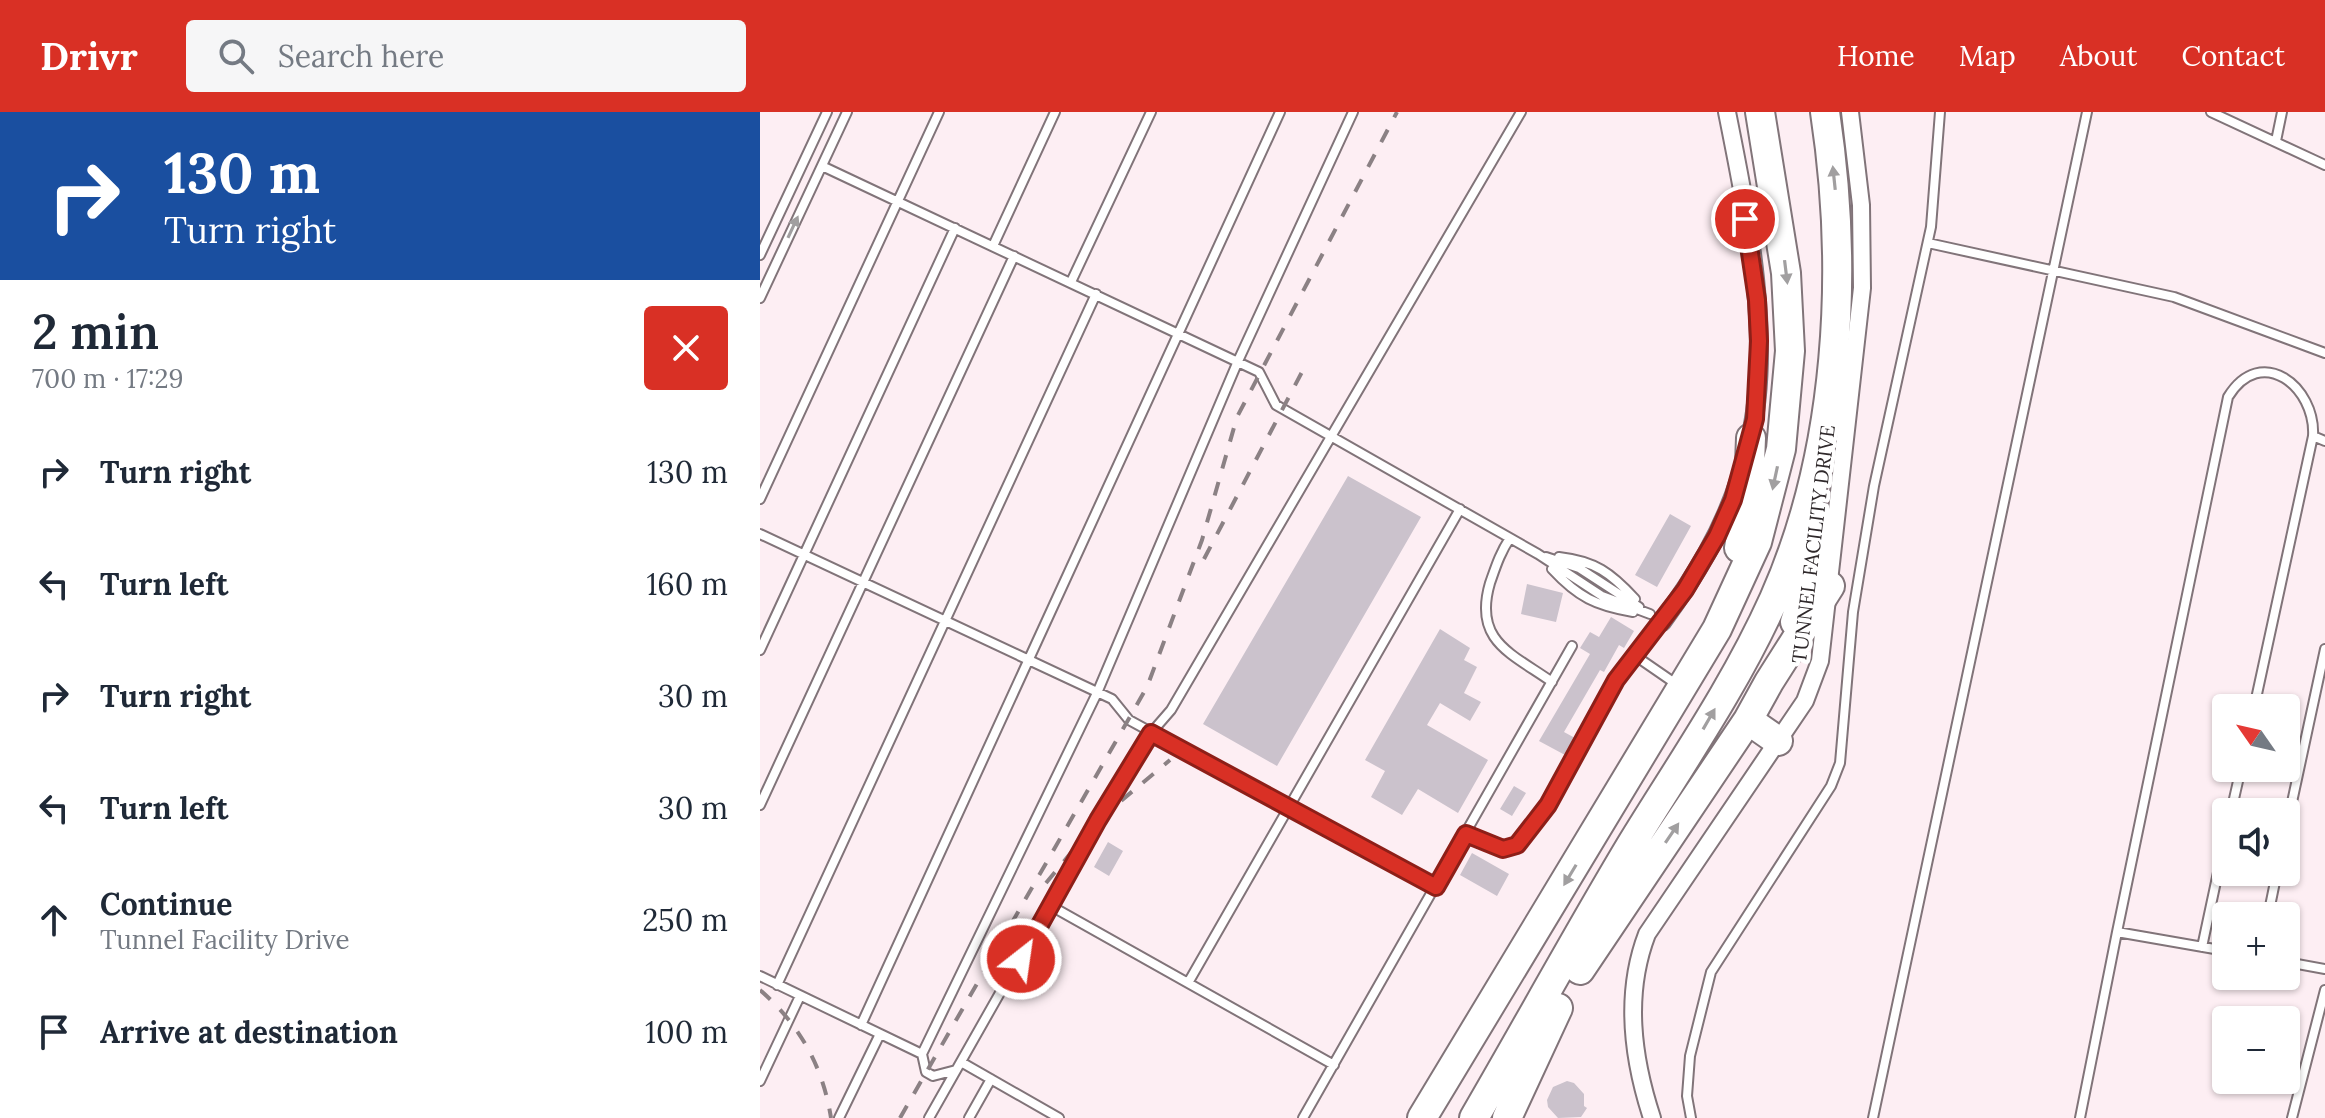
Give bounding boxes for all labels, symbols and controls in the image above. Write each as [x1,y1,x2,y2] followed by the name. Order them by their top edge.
[186,20,746,92] search box
[40,32,138,80] text: Drivr
[214,34,258,78] icon: search
[278,37,444,75] text: Search here
[1837,38,1915,74] text: Home
[1959,38,2016,74] text: Map
[2060,38,2137,74] text: About
[2181,38,2285,74] text: Contact
[164,137,320,208] text: 130 m
[32,144,136,248] icon: right
[1827,165,1840,190] one-way arrow
[1711,185,1779,253] pin
[1723,197,1767,241] icon: arrive
[164,207,337,253] text: Turn right
[786,216,800,239] one-way arrow
[1779,260,1792,285] one-way arrow
[32,301,159,362] text: 2 min
[644,306,728,390] button: close
[32,362,183,395] text: 700 m · 17:29
[1786,423,1840,665] street label: TUNNEL FACILITY DRIVE
[32,450,76,494] icon: right
[100,453,251,491] text: Turn right
[647,453,728,491] text: 130 m
[1768,466,1781,491] one-way arrow
[32,562,76,606] icon: left
[100,565,228,603] text: Turn left
[646,565,728,603] text: 160 m
[32,674,76,718] icon: right
[100,677,251,715] text: Turn right
[658,677,728,715] text: 30 m
[2212,694,2300,782] north arrow
[2212,694,2300,1094] map controls
[1702,708,1716,730] one-way arrow
[32,786,76,830] icon: left
[100,789,228,827] text: Turn left
[658,789,728,827] text: 30 m
[2212,798,2300,886] button: sound
[1664,822,1679,843] one-way arrow
[1563,864,1577,886] one-way arrow
[100,885,232,923] text: Continue
[32,898,76,942] icon: ahead
[642,901,728,939] text: 250 m
[2212,902,2300,990] button: +
[979,917,1063,1001] position arrow
[100,923,350,956] text: Tunnel Facility Drive
[2212,1006,2300,1094] button: −
[32,1010,76,1054] icon: arrive
[100,1013,398,1051] text: Arrive at destination
[645,1013,728,1051] text: 100 m

